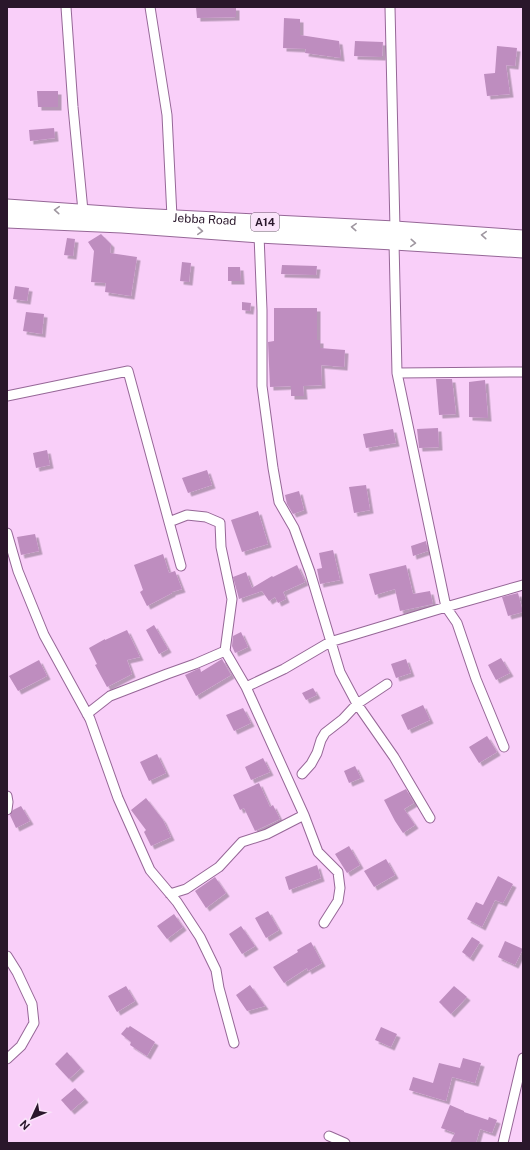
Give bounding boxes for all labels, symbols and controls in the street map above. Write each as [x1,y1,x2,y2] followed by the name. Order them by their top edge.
[54,205,60,214] one-way arrow
[172,211,237,228] street label: Jebba Road
[251,213,279,231] road number: A14
[351,222,357,231] one-way arrow
[197,226,203,235] one-way arrow
[481,231,487,240] one-way arrow
[410,238,416,247] one-way arrow
[12,1098,52,1138] north arrow
[18,1118,32,1132] text: N

